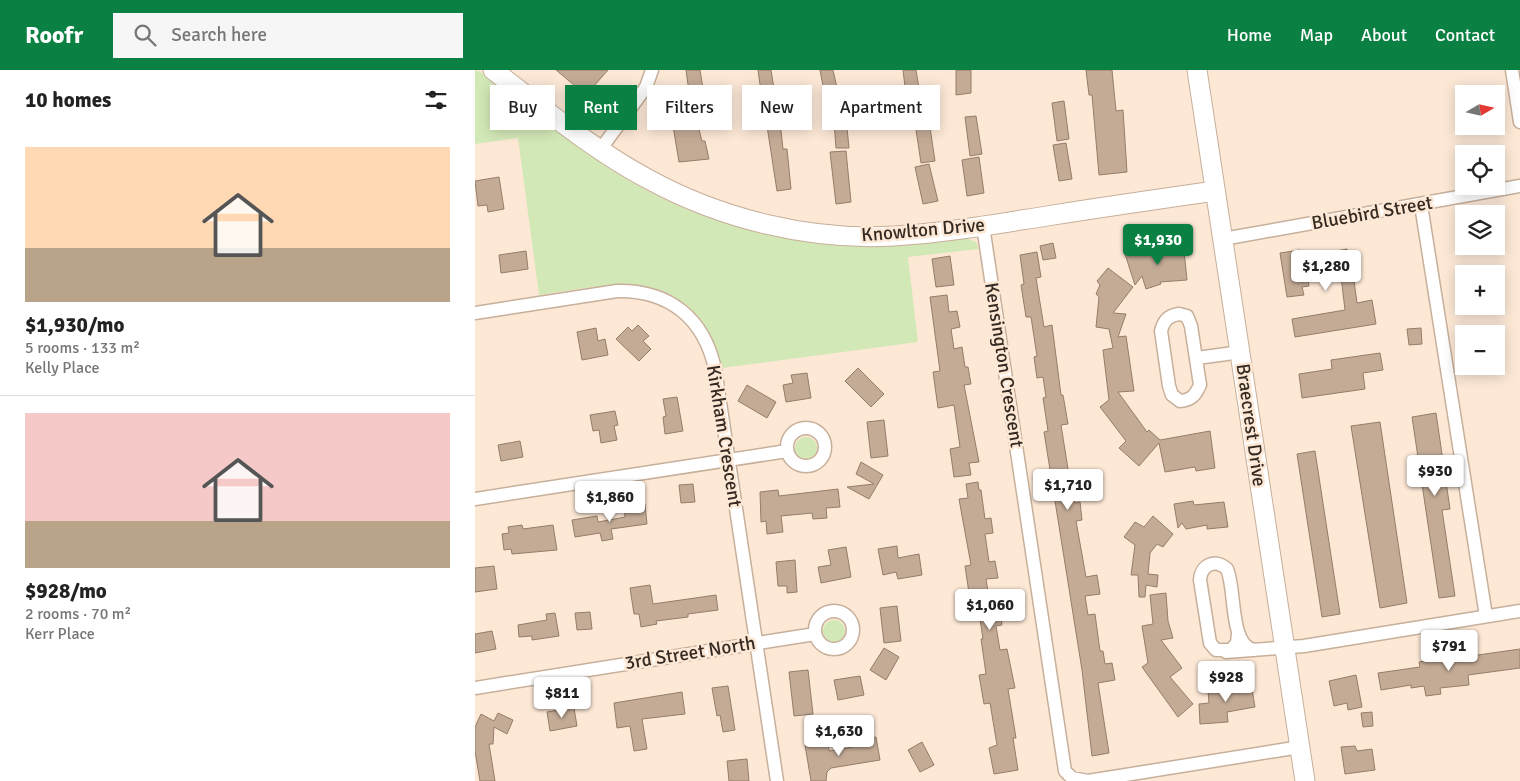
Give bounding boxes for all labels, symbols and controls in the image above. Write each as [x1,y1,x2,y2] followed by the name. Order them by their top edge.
[113,13,463,58] search box
[25,20,83,50] text: Roofr
[131,21,159,49] icon: search
[171,23,267,47] text: Search here
[1227,24,1272,46] text: Home
[1300,24,1333,46] text: Map
[1361,24,1407,46] text: About
[1435,24,1495,46] text: Contact
[490,85,555,130] chip: Buy
[565,85,637,130] chip: Rent
[647,85,732,130] chip: Filters
[742,85,812,130] chip: New
[822,85,940,130] chip: Apartment
[1455,85,1505,135] north arrow
[1455,85,1505,375] map controls
[422,86,450,114] icon: filters
[25,87,111,113] text: 10 homes
[1455,145,1505,195] button: locate
[193,180,283,270] icon: home
[1310,190,1435,235] street label: Bluebird Street
[1455,205,1505,255] button: layers
[860,213,986,247] street label: Knowlton Drive
[1117,224,1199,266] pin: $1,930
[1134,230,1182,250] text: $1,930
[1285,250,1367,292] pin: $1,280
[1302,256,1350,276] text: $1,280
[1455,265,1505,315] button: +
[979,281,1029,450] street label: Kensington Crescent
[25,312,124,338] text: $1,930/mo
[1455,325,1505,375] button: −
[25,338,140,358] text: 5 rooms · 133 m²
[25,358,100,378] text: Kelly Place
[1230,362,1272,488] street label: Braecrest Drive
[701,363,747,509] street label: Kirkham Crescent
[193,445,283,535] icon: home
[1405,454,1465,497] pin: $930
[1418,461,1452,481] text: $930
[1027,468,1109,511] pin: $1,710
[1044,475,1092,495] text: $1,710
[569,480,651,523] pin: $1,860
[586,487,634,507] text: $1,860
[25,578,107,604] text: $928/mo
[949,588,1031,631] pin: $1,060
[966,595,1014,615] text: $1,060
[25,604,131,624] text: 2 rooms · 70 m²
[25,624,95,644] text: Kerr Place
[1419,630,1479,672] pin: $791
[623,631,757,675] street label: 3rd Street North
[1432,636,1466,656] text: $791
[1196,660,1256,703] pin: $928
[1209,667,1243,687] text: $928
[532,676,592,719] pin: $811
[545,683,579,703] text: $811
[798,714,880,757] pin: $1,630
[815,721,863,741] text: $1,630

